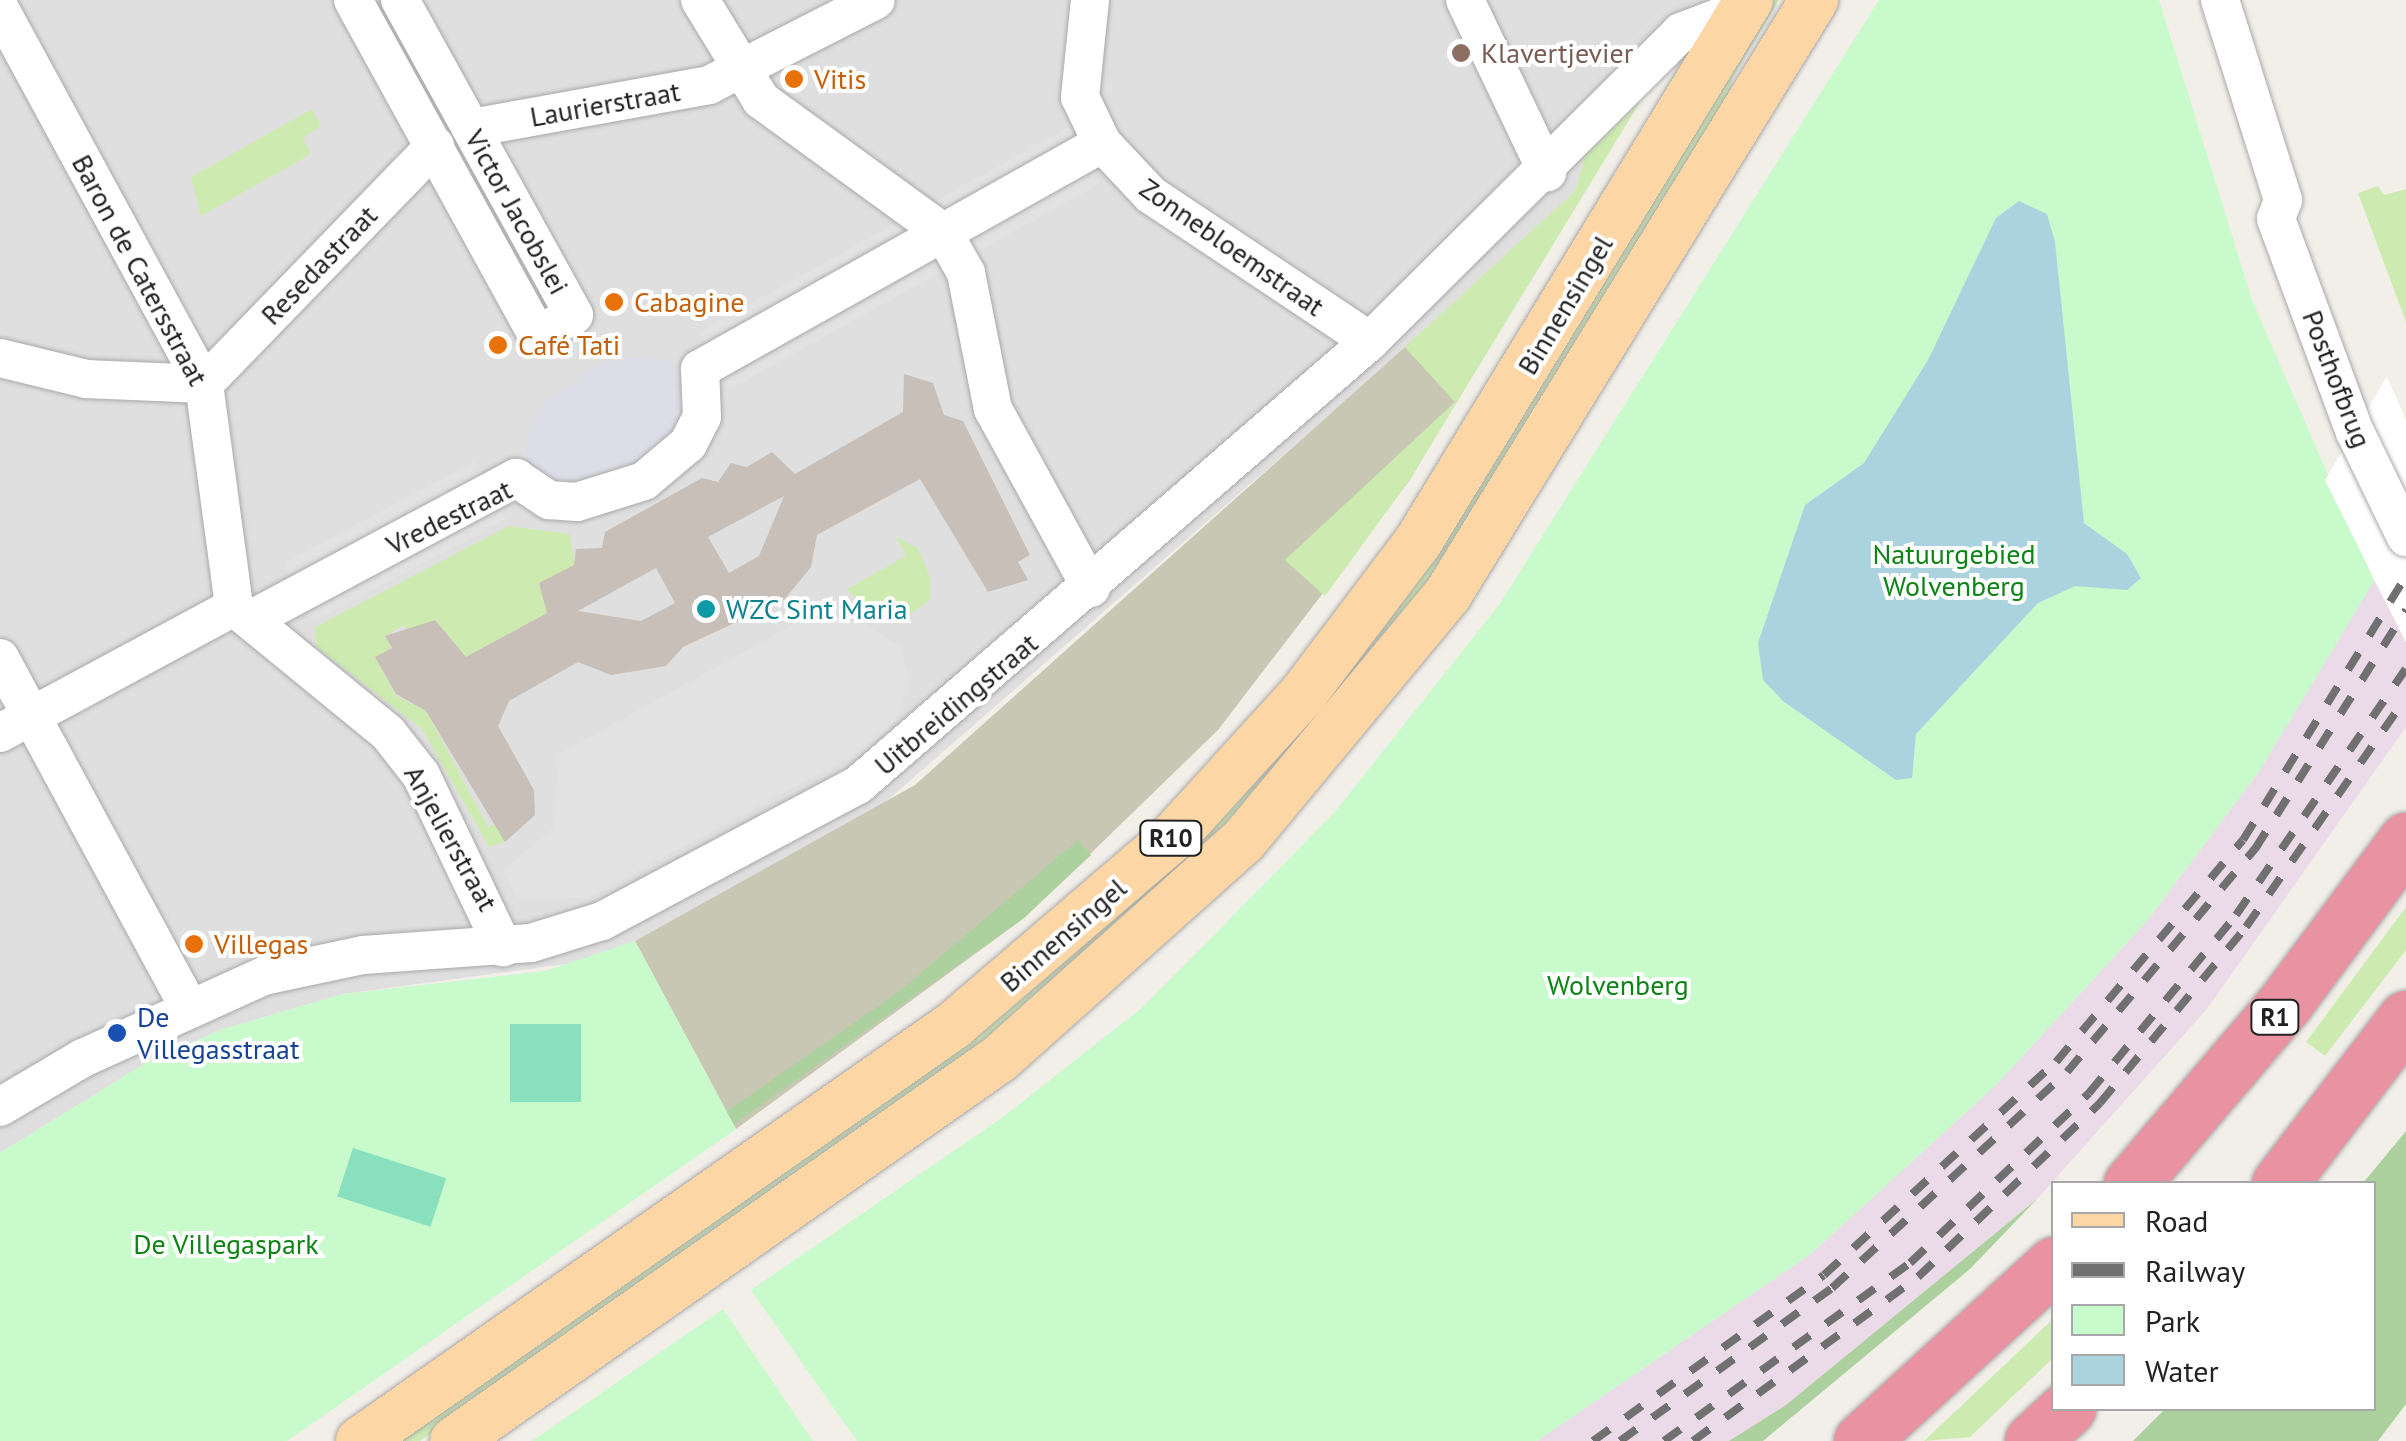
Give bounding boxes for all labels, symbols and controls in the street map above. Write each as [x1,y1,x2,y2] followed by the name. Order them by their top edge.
[1481,36,1633,70] place label: Klavertjevier
[1450,42,1472,64] marker: Klavertjevier
[814,62,866,96] place label: Vitis
[783,68,805,90] marker: Vitis
[527,74,683,134] street label: Laurierstraat
[458,124,576,300] street label: Victor Jacobslei
[65,149,215,391] street label: Baron de Catersstraat
[1133,171,1331,323] street label: Zonnebloemstraat
[254,198,384,332] street label: Resedastraat
[1510,229,1620,381] street label: Binnensingel
[634,285,744,319] place label: Cabagine
[603,291,625,313] marker: Cabagine
[2295,305,2379,453] street label: Posthofbrug
[518,328,621,362] place label: Café Tati
[487,334,509,356] marker: Café Tati
[381,472,517,562] street label: Vredestraat
[1872,537,2036,603] park label: Natuurgebied Wolvenberg
[726,592,909,626] place label: WZC Sint Maria
[695,598,717,620] marker: WZC Sint Maria
[868,626,1044,782] street label: Uitbreidingstraat
[397,759,505,917] street label: Anjelierstraat
[1138,818,1204,858] road number: R10
[993,871,1133,999] street label: Binnensingel
[214,927,308,961] place label: Villegas
[183,933,205,955] marker: Villegas
[1547,968,1689,1002] park label: Wolvenberg
[2250,997,2300,1037] road number: R1
[137,1000,299,1066] place label: De Villegasstraat
[106,1022,128,1044] marker: De Villegasstraat
[2051,1181,2376,1411] legend
[2145,1201,2209,1240] text: Road
[133,1227,319,1261] park label: De Villegaspark
[2145,1251,2245,1290] text: Railway
[2145,1301,2200,1340] text: Park
[2145,1351,2219,1390] text: Water

